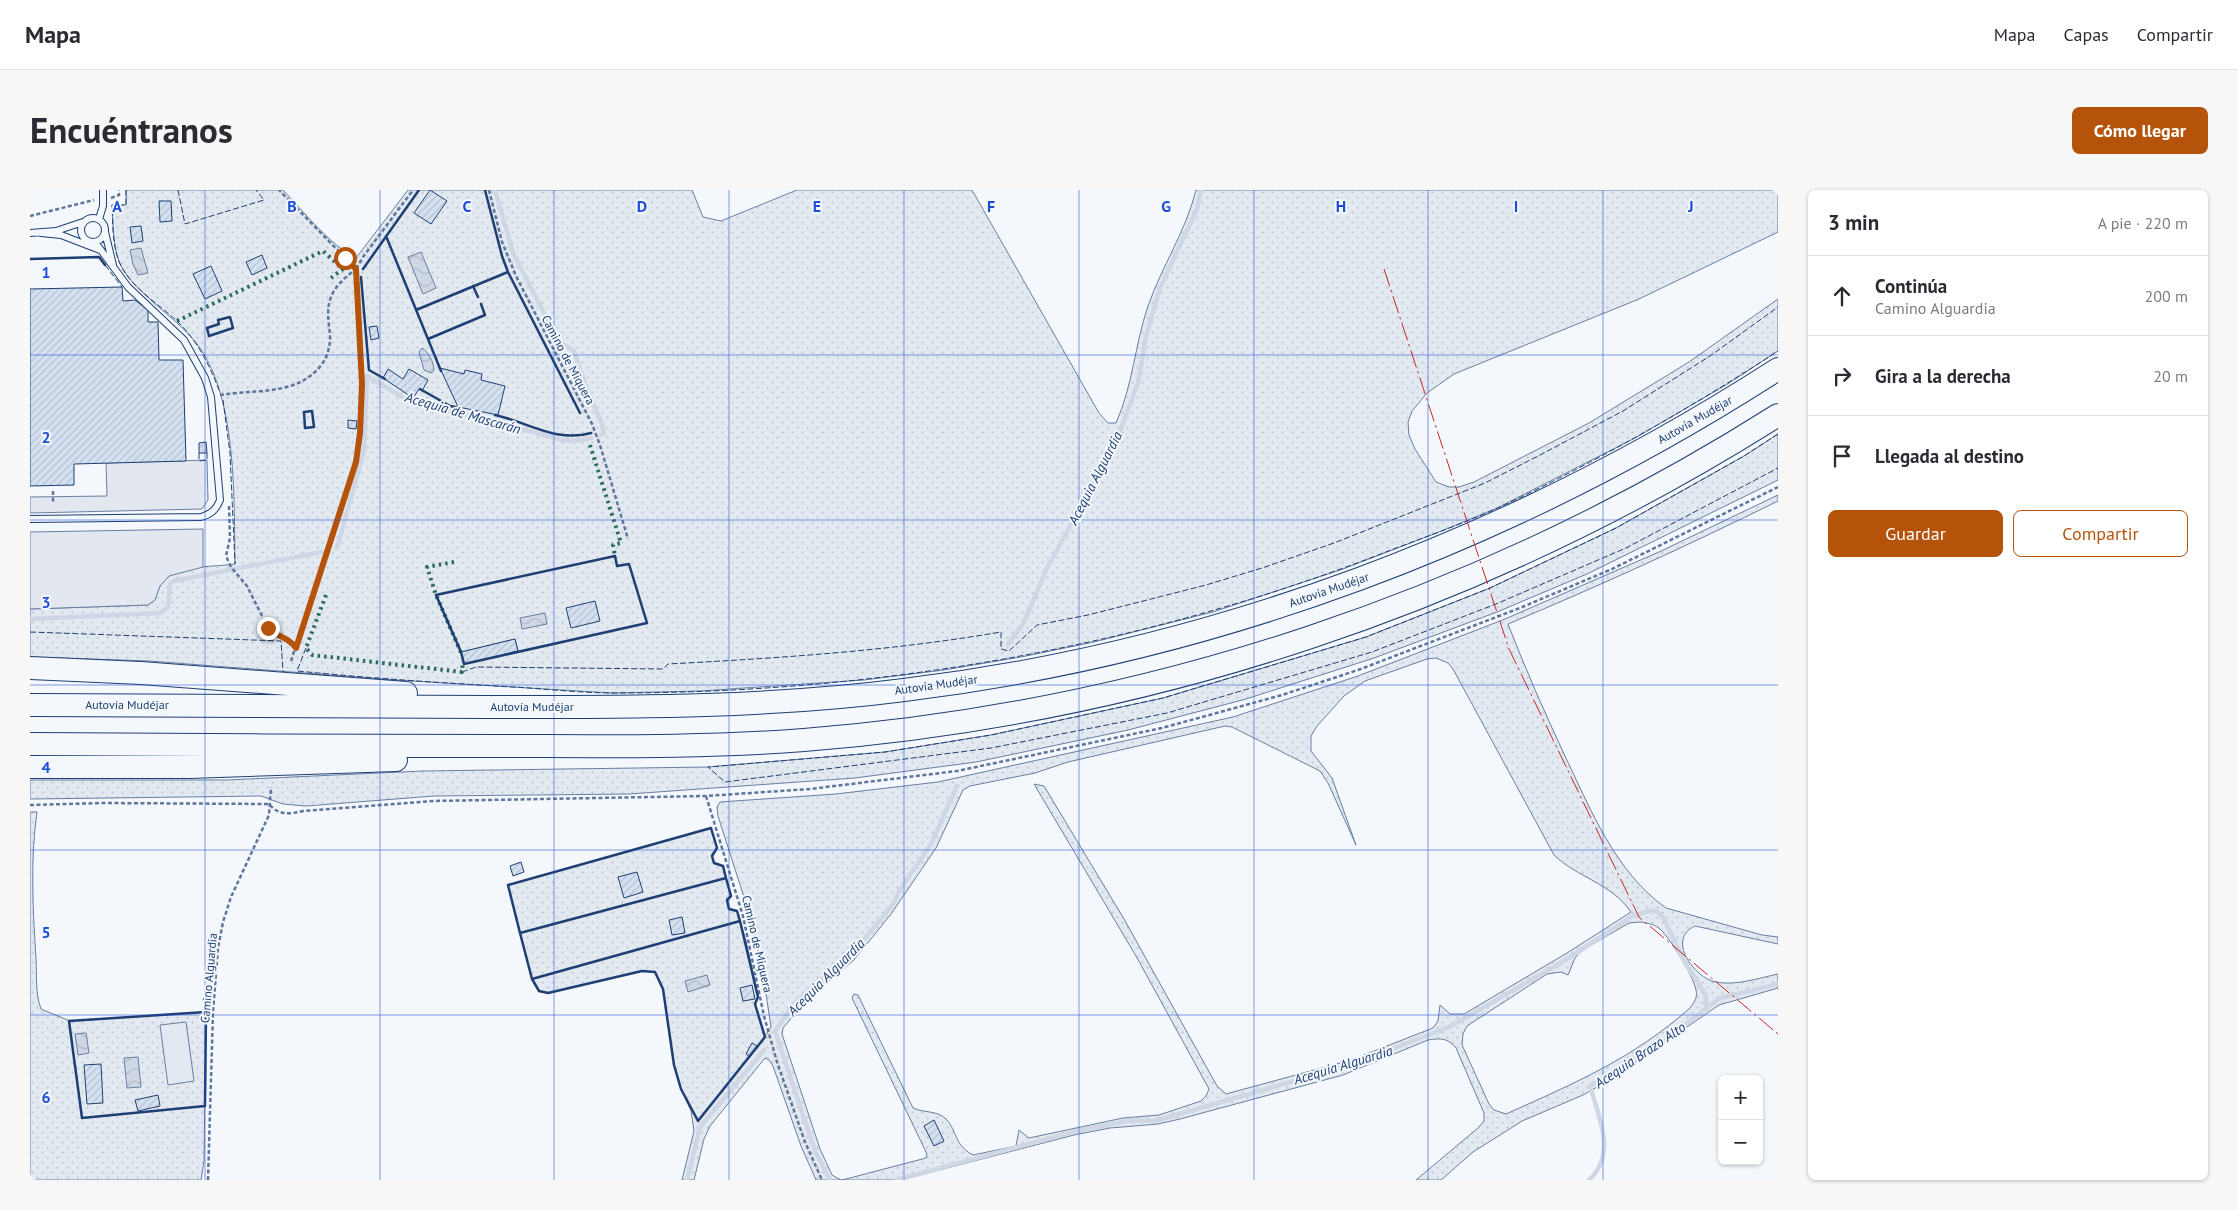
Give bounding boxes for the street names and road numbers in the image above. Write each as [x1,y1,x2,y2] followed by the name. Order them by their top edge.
[539,312,598,407] street label: Camino de Miquera
[1655,392,1735,447] street label: Autovía Mudéjar
[1287,569,1371,610] street label: Autovía Mudéjar
[893,671,978,698] street label: Autovía Mudéjar
[85,697,169,712] street label: Autovía Mudéjar
[490,699,574,714] street label: Autovía Mudéjar
[739,894,776,994] street label: Camino de Miquera
[197,932,220,1024] street label: Camino Alguardia

